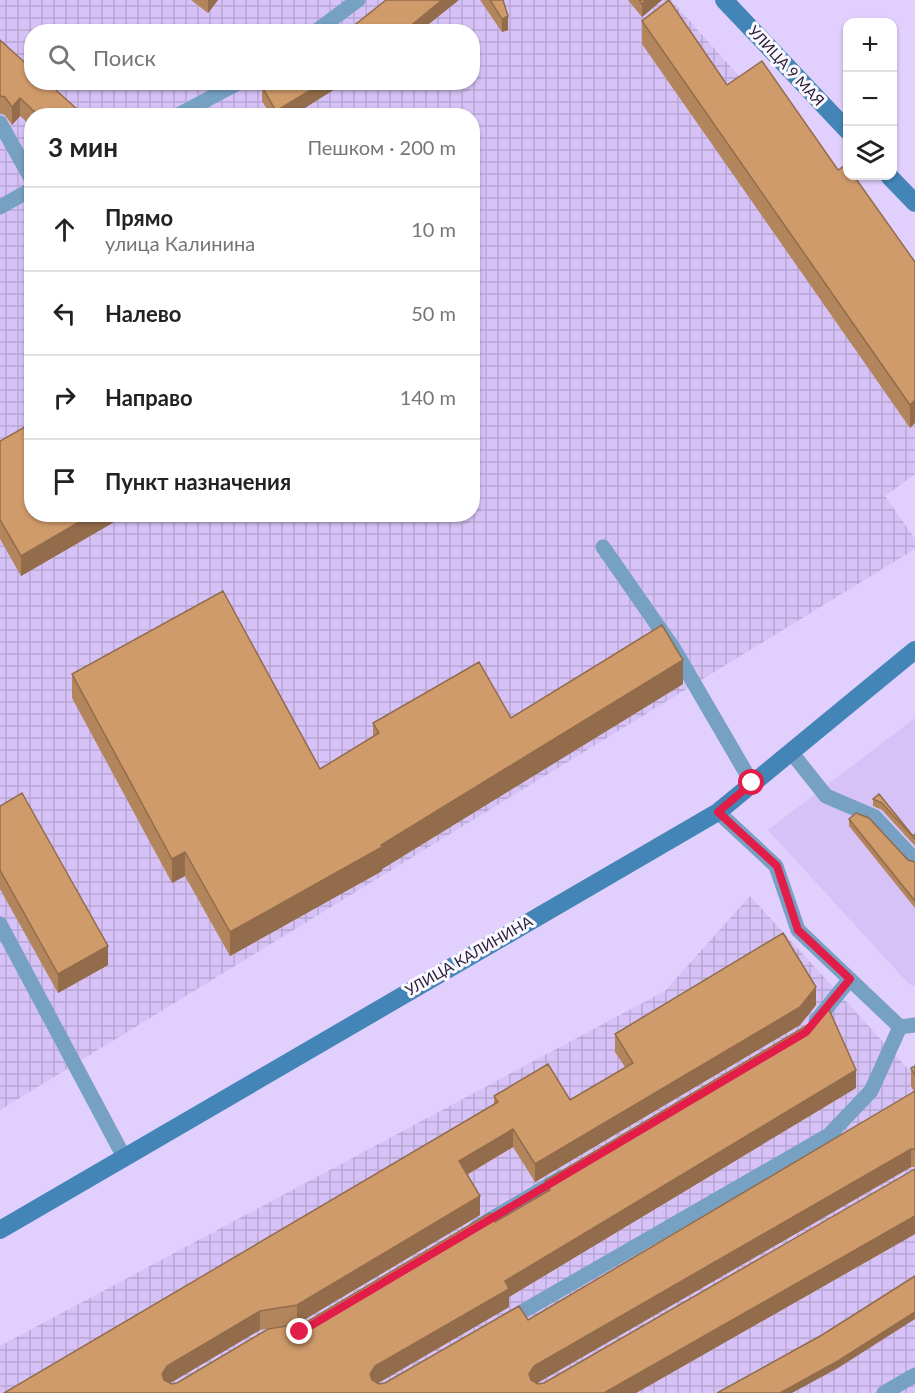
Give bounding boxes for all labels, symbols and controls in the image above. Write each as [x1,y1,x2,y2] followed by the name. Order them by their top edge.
[843,18,897,180] map controls
[843,18,897,72] button: +
[745,21,828,109] street label: УЛИЦА 9 МАЯ
[24,24,480,90] search box
[45,41,78,74] icon: search
[93,44,156,71] text: Поиск
[843,72,897,126] button: −
[843,126,897,180] button: layers
[48,131,118,163] text: 3 мин
[307,135,456,159] text: Пешком · 200 m
[105,204,173,231] text: Прямо
[48,213,81,246] icon: ahead
[411,217,456,241] text: 10 m
[105,231,255,255] text: улица Калинина
[48,297,81,330] icon: left
[105,300,181,327] text: Налево
[411,301,456,325] text: 50 m
[48,381,81,414] icon: right
[105,384,193,411] text: Направо
[400,385,456,409] text: 140 m
[48,465,81,498] icon: arrive
[105,468,291,495] text: Пункт назначения
[738,769,764,795] route start
[402,911,536,999] street label: УЛИЦА КАЛИНИНА
[286,1318,312,1344] route end

